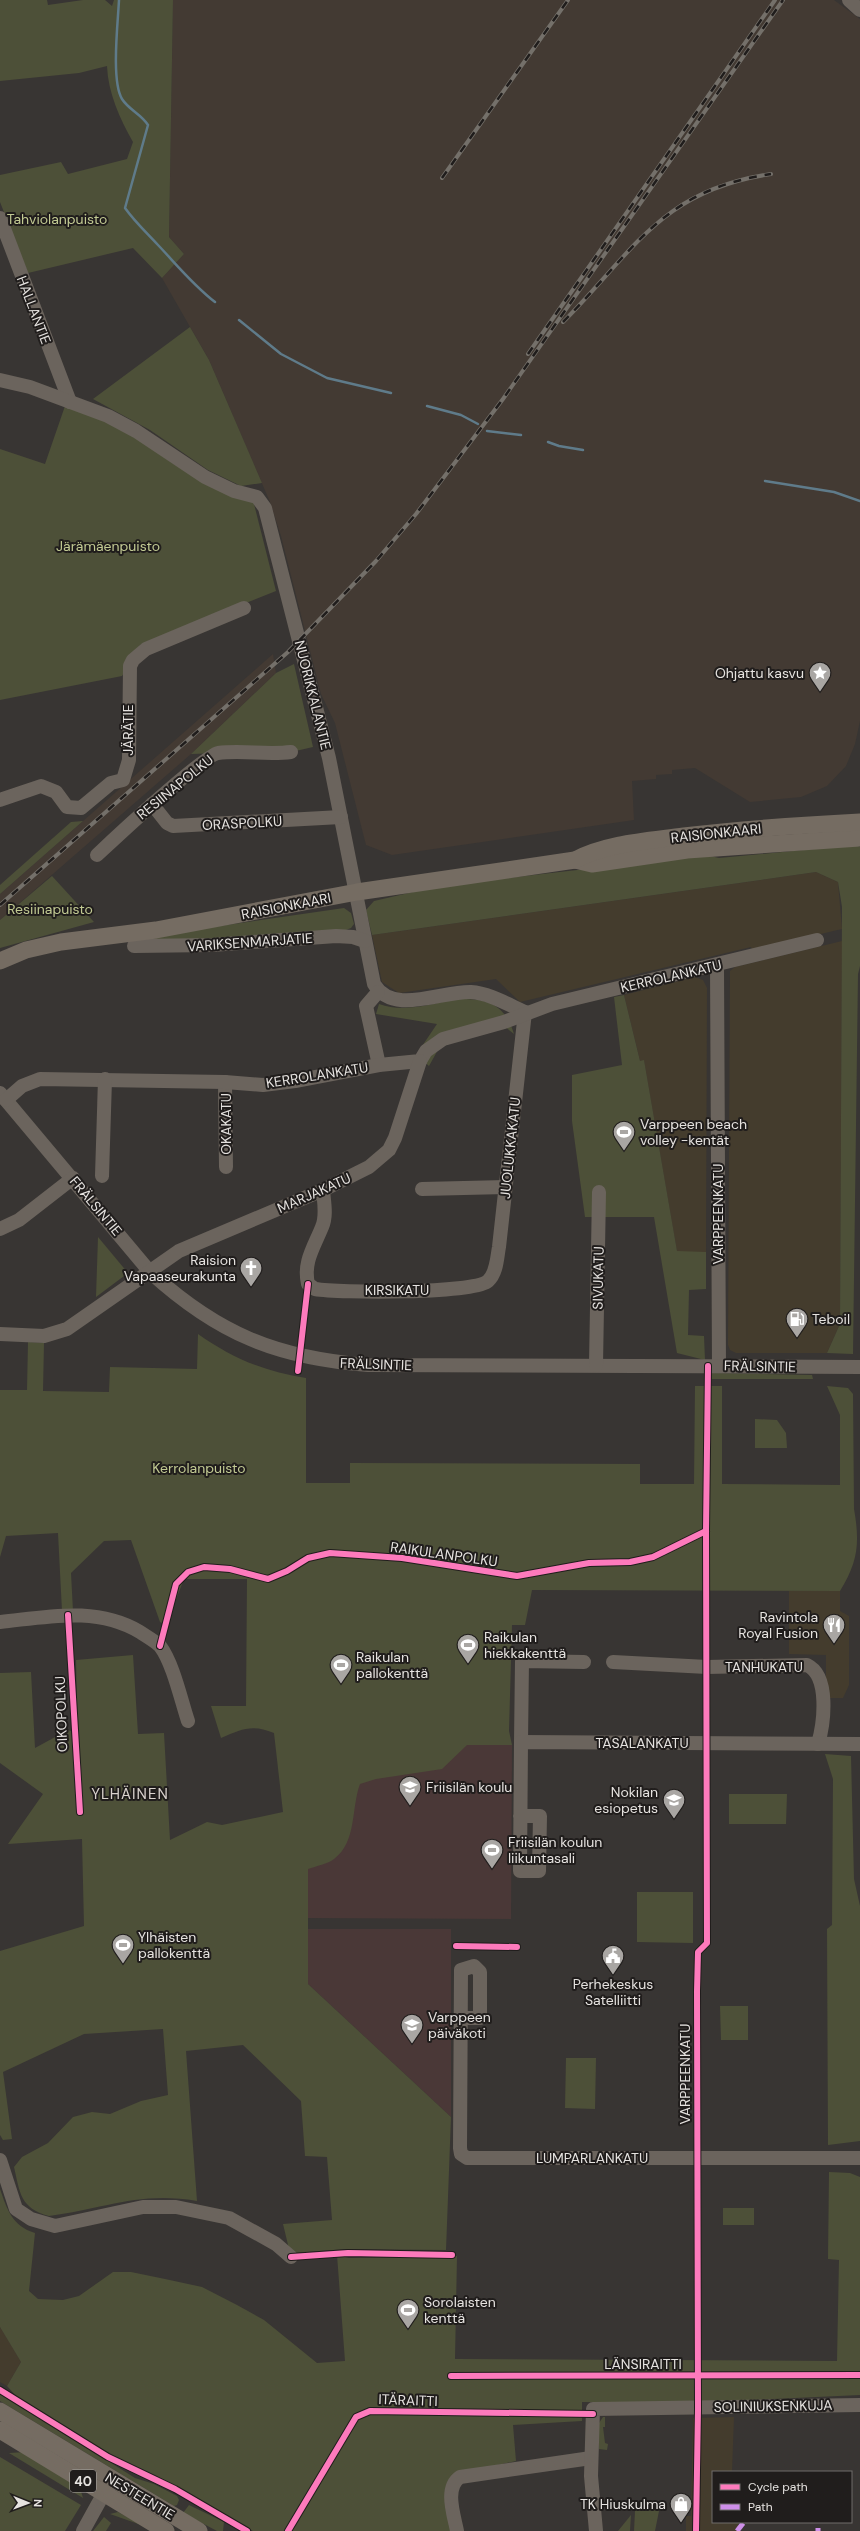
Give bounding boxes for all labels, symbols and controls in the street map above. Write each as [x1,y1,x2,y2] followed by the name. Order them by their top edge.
[7,210,107,228] park label: Tahviolanpuisto
[13,273,55,347] street label: HALLANTIE
[56,537,160,555] park label: Järämäenpuisto
[291,638,335,752] street label: NUORIKKALANTIE
[807,660,833,693] place icon: Ohjattu kasvu
[715,664,804,682] place label: Ohjattu kasvu
[119,704,137,756] street label: JÄRÄTIE
[133,751,217,823] street label: RESIINAPOLKU
[201,812,283,834] street label: ORASPOLKU
[670,819,762,847] street label: RAISIONKAARI
[240,888,332,924] street label: RAISIONKAARI
[7,900,93,918] park label: Resiinapuisto
[187,929,314,955] street label: VARIKSENMARJATIE
[619,956,723,996] street label: KERROLANKATU
[265,1058,369,1092] street label: KERROLANKATU
[217,1093,235,1155] street label: OKAKATU
[496,1096,524,1200] street label: JUOLUKKAKATU
[640,1115,747,1149] place label: Varppeen beach volley -kentät
[611,1119,637,1152] sports icon: Varppeen beach volley -kentät
[709,1164,727,1264] street label: VARPPEENKATU
[274,1169,354,1217] street label: MARJAKATU
[66,1173,126,1239] street label: FRÄLSINTIE
[588,1246,608,1310] street label: SIVUKATU
[124,1251,236,1285] place label: Raision Vapaaseurakunta
[238,1255,264,1288] church icon: Raision Vapaaseurakunta
[365,1281,429,1299] street label: KIRSIKATU
[784,1306,810,1339] fuel station icon: Teboil
[812,1310,850,1328] place label: Teboil
[340,1354,412,1374] street label: FRÄLSINTIE
[724,1356,796,1376] street label: FRÄLSINTIE
[152,1459,246,1477] park label: Kerrolanpuisto
[389,1538,499,1570] street label: RAIKULANPOLKU
[738,1608,818,1642] place label: Ravintola Royal Fusion
[821,1612,847,1645] restaurant icon: Ravintola Royal Fusion
[484,1628,566,1662] place label: Raikulan hiekkakenttä
[455,1632,481,1665] sports icon: Raikulan hiekkakenttä
[356,1648,428,1682] place label: Raikulan pallokenttä
[328,1652,354,1685] sports icon: Raikulan pallokenttä
[725,1658,803,1676] street label: TANHUKATU
[51,1676,71,1752] street label: OIKOPOLKU
[595,1734,689,1752] street label: TASALANKATU
[397,1774,423,1807] school or university icon: Friisilän koulu
[426,1778,512,1796] place label: Friisilän koulu
[594,1783,658,1817] place label: Nokilan esiopetus
[91,1784,169,1804] district label: YLHÄINEN
[661,1787,687,1820] school or university icon: Nokilan esiopetus
[508,1833,602,1867] place label: Friisilän koulun liikuntasali
[479,1837,505,1870] sports icon: Friisilän koulun liikuntasali
[138,1928,210,1962] place label: Ylhäisten pallokenttä
[110,1932,136,1965] sports icon: Ylhäisten pallokenttä
[600,1943,626,1976] public building icon: Perhekeskus Satelliitti
[573,1975,653,2009] place label: Perhekeskus Satelliitti
[428,2008,491,2042] place label: Varppeen päiväkoti
[399,2012,425,2045] school or university icon: Varppeen päiväkoti
[676,2024,694,2124] street label: VARPPEENKATU
[536,2149,648,2167] street label: LUMPARLANKATU
[424,2293,496,2327] place label: Sorolaisten kenttä
[395,2297,421,2330] sports icon: Sorolaisten kenttä
[604,2355,682,2373] street label: LÄNSIRAITTI
[378,2390,438,2410] street label: ITÄRAITTI
[713,2396,833,2416] street label: SOLINIUKSENKUJA
[102,2468,178,2524] street label: NESTEENTIE
[70,2470,96,2492] road number: 40
[712,2471,852,2523] legend
[748,2479,808,2495] text: Cycle path
[8,2483,48,2523] north arrow
[668,2491,694,2524] shop icon: TK Hiuskulma
[580,2495,666,2513] place label: TK Hiuskulma
[31,2499,45,2507] text: N
[748,2499,773,2515] text: Path

